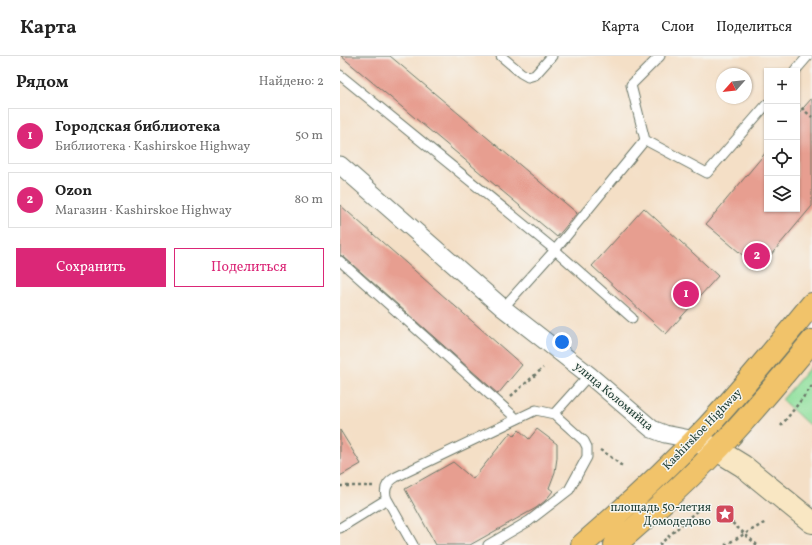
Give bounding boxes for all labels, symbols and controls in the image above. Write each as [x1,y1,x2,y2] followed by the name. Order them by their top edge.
[20,15,77,41] text: Карта
[601,18,639,37] text: Карта
[661,18,694,37] text: Слои
[716,18,792,37] text: Поделиться
[716,68,752,104] north arrow
[764,68,800,212] map controls
[764,68,800,104] button: +
[16,71,69,94] text: Рядом
[259,73,324,91] text: Найдено: 2
[764,104,800,140] button: −
[55,117,220,138] text: Городская библиотека
[27,127,33,145] text: 1
[295,127,323,145] text: 50 m
[55,138,250,156] text: Библиотека · Kashirskoe Highway
[764,140,800,176] button: locate
[764,176,800,212] button: layers
[55,181,92,202] text: Ozon
[27,191,33,209] text: 2
[294,191,323,209] text: 80 m
[55,202,232,220] text: Магазин · Kashirskoe Highway
[744,241,770,271] pin: 2
[16,248,166,287] button: Сохранить
[174,248,324,287] button: Поделиться
[673,279,699,309] pin: 1
[552,332,572,352] your location
[570,359,656,435] street label: улица Коломийца
[660,385,746,474] street label: Kashirskoe Highway
[610,500,711,530] place label: площадь 50-летия Домодедово
[714,503,736,525] place icon: площадь 50-летия Домодедово

